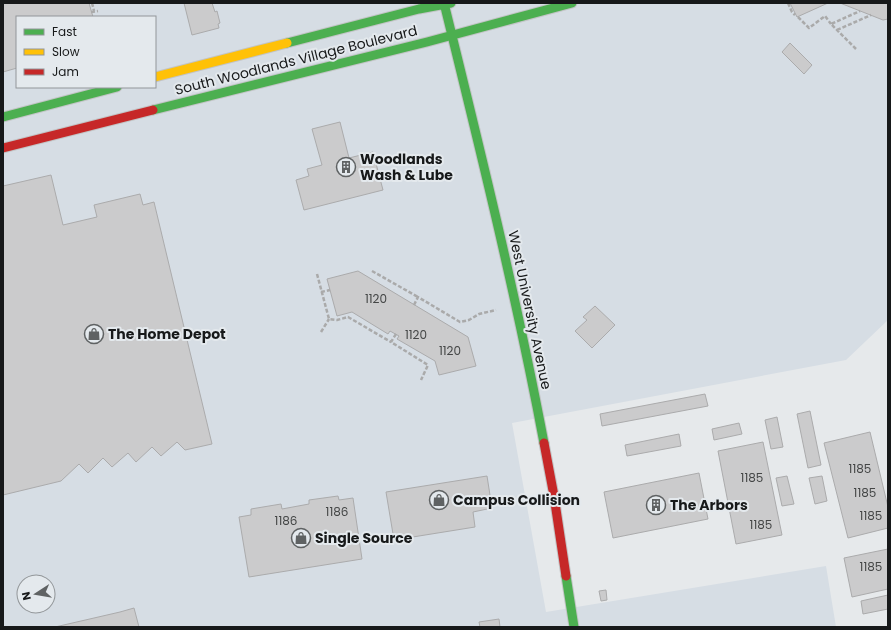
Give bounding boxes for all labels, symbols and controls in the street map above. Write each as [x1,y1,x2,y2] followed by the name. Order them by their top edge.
[16,16,156,88] legend
[173,20,419,100] street label: South Woodlands Village Boulevard
[52,23,77,40] text: Fast
[52,43,80,60] text: Slow
[52,63,79,80] text: Jam
[360,149,453,185] place label: Woodlands Wash & Lube
[335,156,357,178] building icon: Woodlands Wash & Lube
[503,229,557,392] street label: West University Avenue
[365,290,387,307] house number: 1120
[83,323,105,345] shop icon: The Home Depot
[108,324,226,344] place label: The Home Depot
[405,326,427,343] house number: 1120
[439,342,461,359] house number: 1120
[849,460,871,477] house number: 1185
[741,469,763,486] house number: 1185
[854,484,876,501] house number: 1185
[428,489,450,511] shop icon: Campus Collision
[453,490,580,510] place label: Campus Collision
[645,494,667,516] building icon: The Arbors
[670,495,748,515] place label: The Arbors
[326,503,348,520] house number: 1186
[860,507,882,524] house number: 1185
[275,512,297,529] house number: 1186
[750,516,772,533] house number: 1185
[290,527,312,549] shop icon: Single Source
[315,528,413,548] place label: Single Source
[860,558,882,575] house number: 1185
[16,574,56,614] north arrow
[18,590,35,602] text: N

